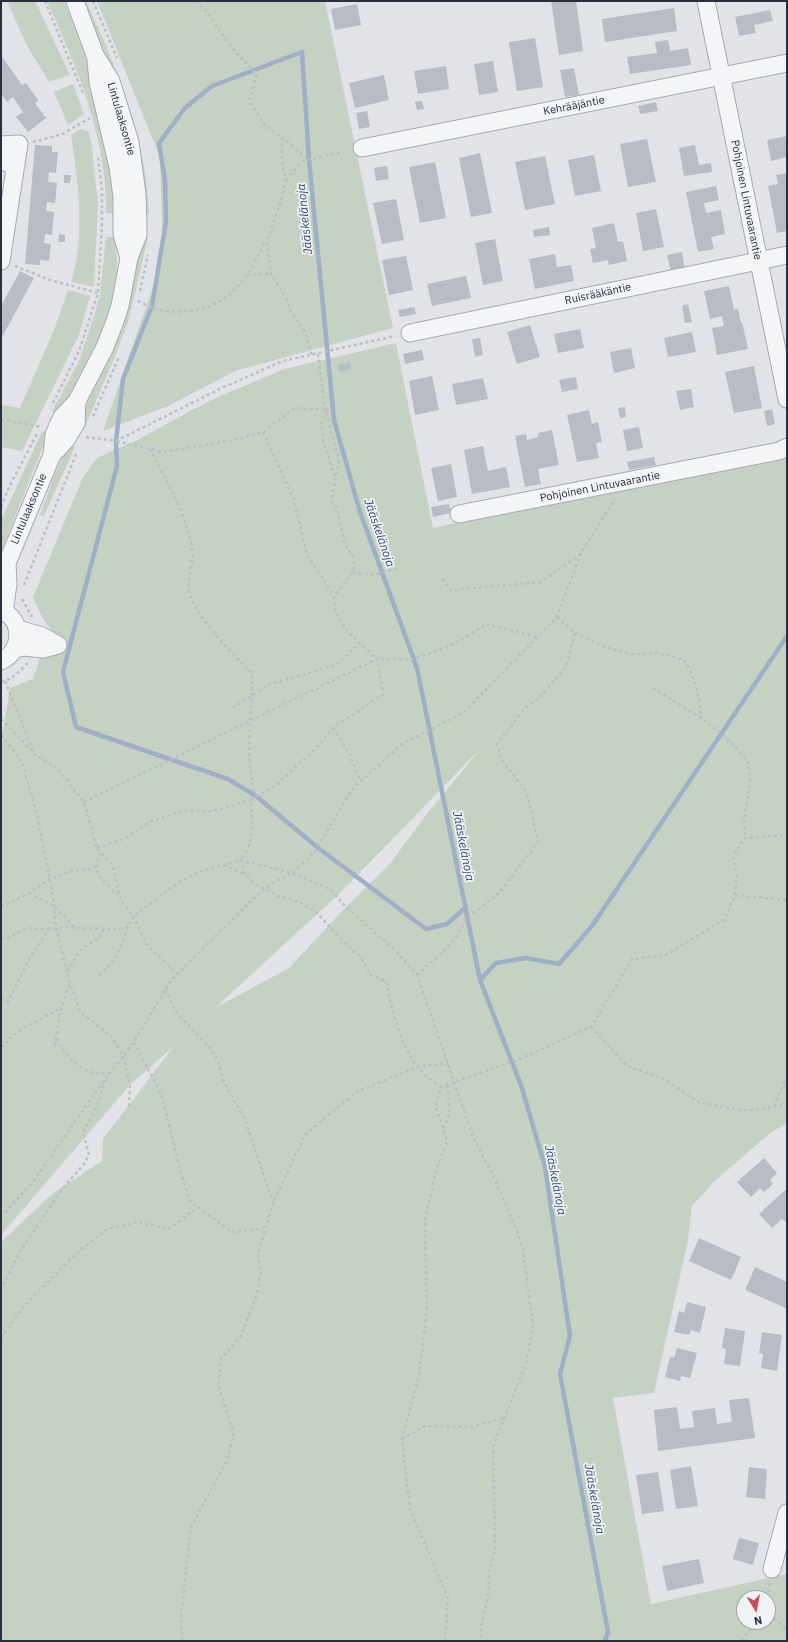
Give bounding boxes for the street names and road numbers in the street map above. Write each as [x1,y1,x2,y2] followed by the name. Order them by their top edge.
[104,81,138,157] street label: Lintulaaksontie
[542,94,606,118] street label: Kehrääjäntie
[728,139,764,261] street label: Pohjoinen Lintuvaarantie
[564,281,632,307] street label: Ruisrääkäntie
[539,469,661,505] street label: Pohjoinen Lintuvaarantie
[8,472,50,546] street label: Lintulaaksontie

